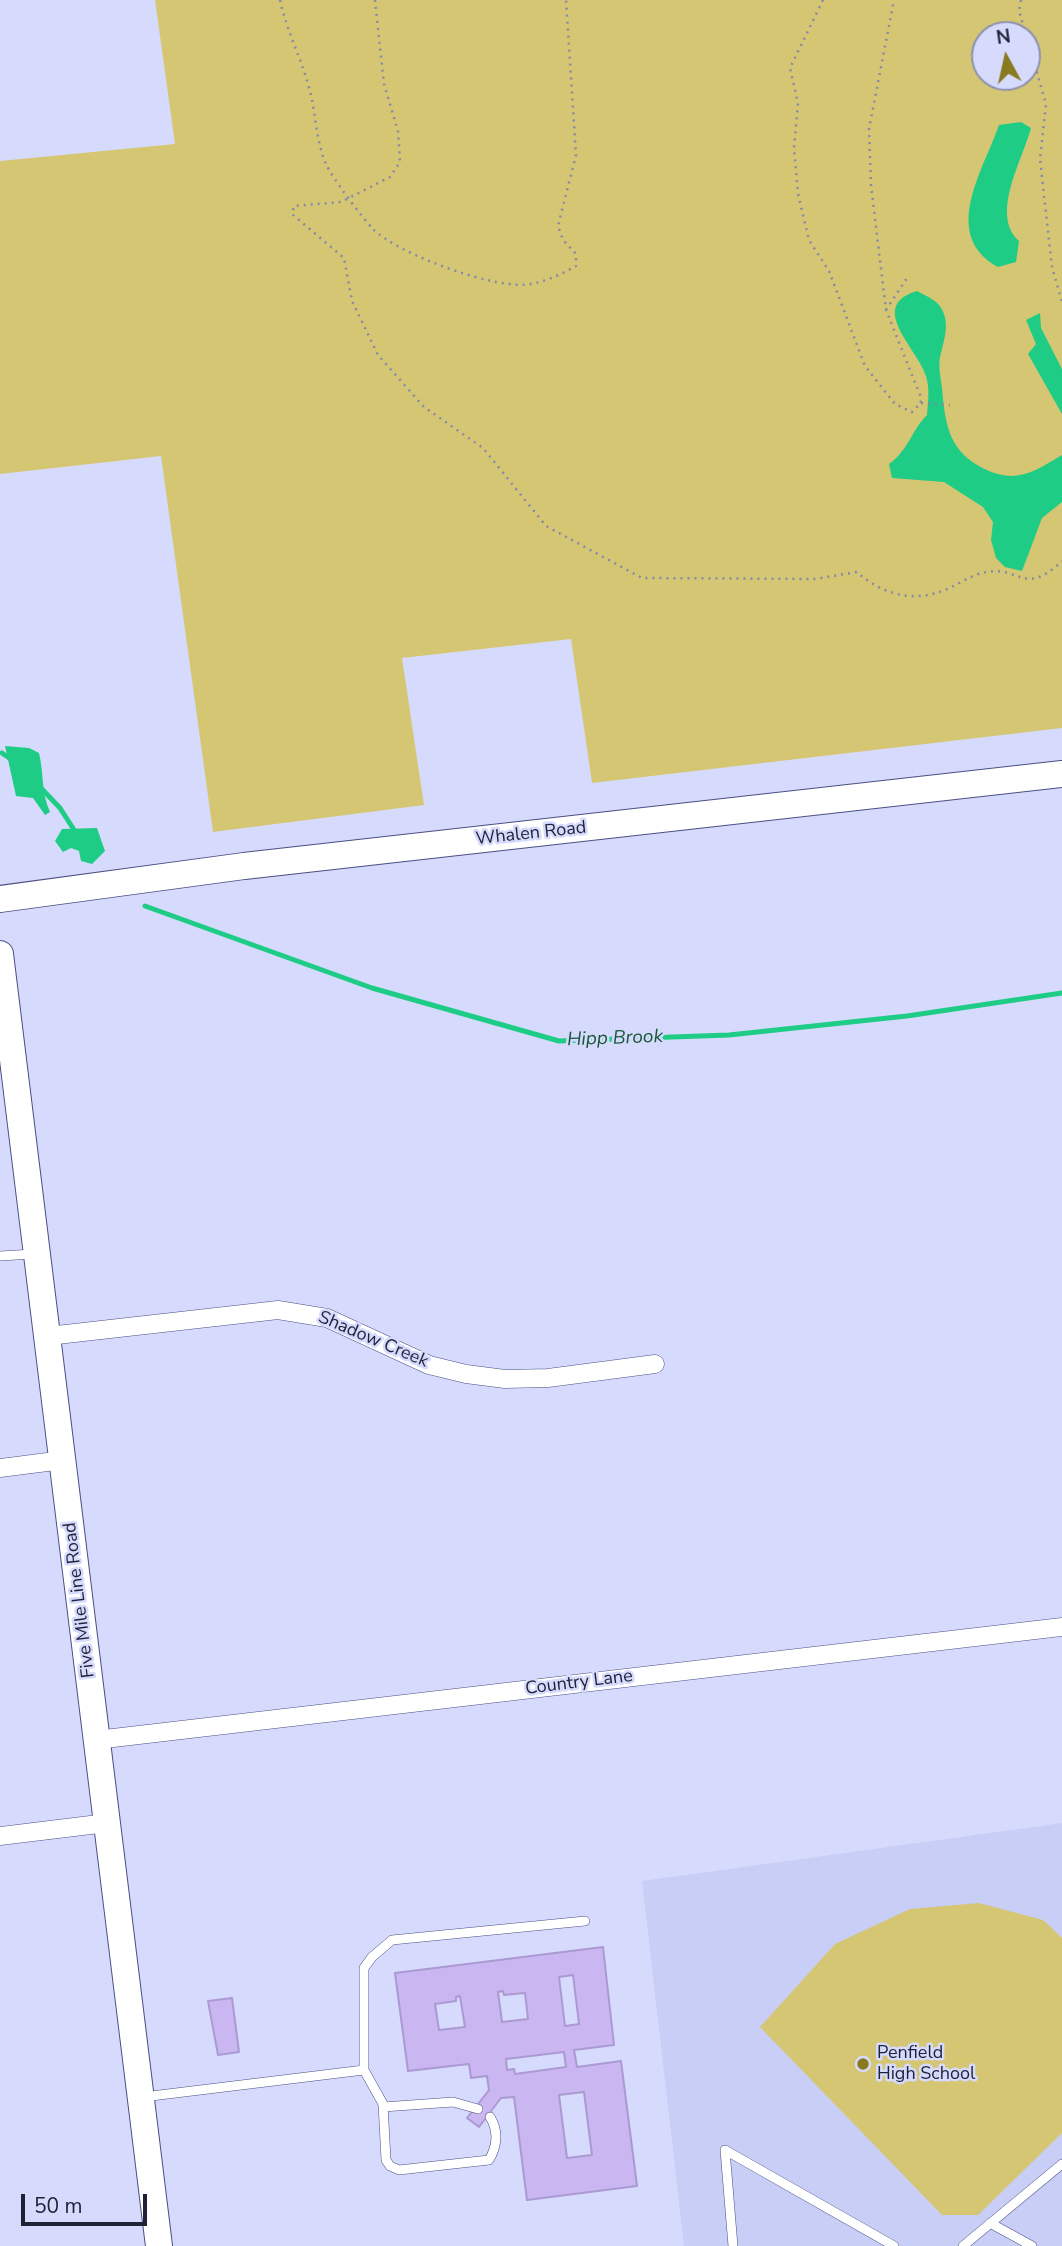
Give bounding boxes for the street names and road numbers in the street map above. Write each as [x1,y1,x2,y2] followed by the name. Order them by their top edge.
[475,817,587,851] street label: Whalen Road
[315,1307,431,1373] street label: Shadow Creek
[60,1521,100,1679] street label: Five Mile Line Road
[524,1666,634,1700] street label: Country Lane

